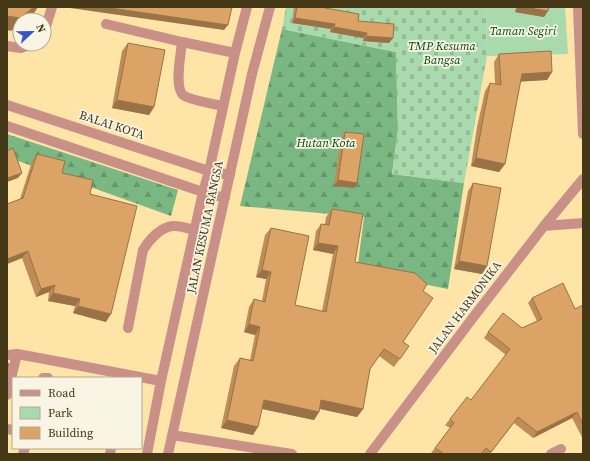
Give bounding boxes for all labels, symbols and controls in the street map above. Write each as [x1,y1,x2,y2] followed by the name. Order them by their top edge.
[12,12,52,52] north arrow
[32,22,49,35] text: N
[490,23,557,39] park label: Taman Segiri
[408,38,476,68] park label: TMP Kesuma Bangsa
[77,107,147,143] street label: BALAI KOTA
[295,135,356,151] park label: Hutan Kota
[183,159,227,296] street label: JALAN KESUMA BANGSA
[424,258,505,357] street label: JALAN HARMONIKA
[12,377,142,449] legend
[48,385,75,401] text: Road
[48,405,73,421] text: Park
[48,425,93,441] text: Building

